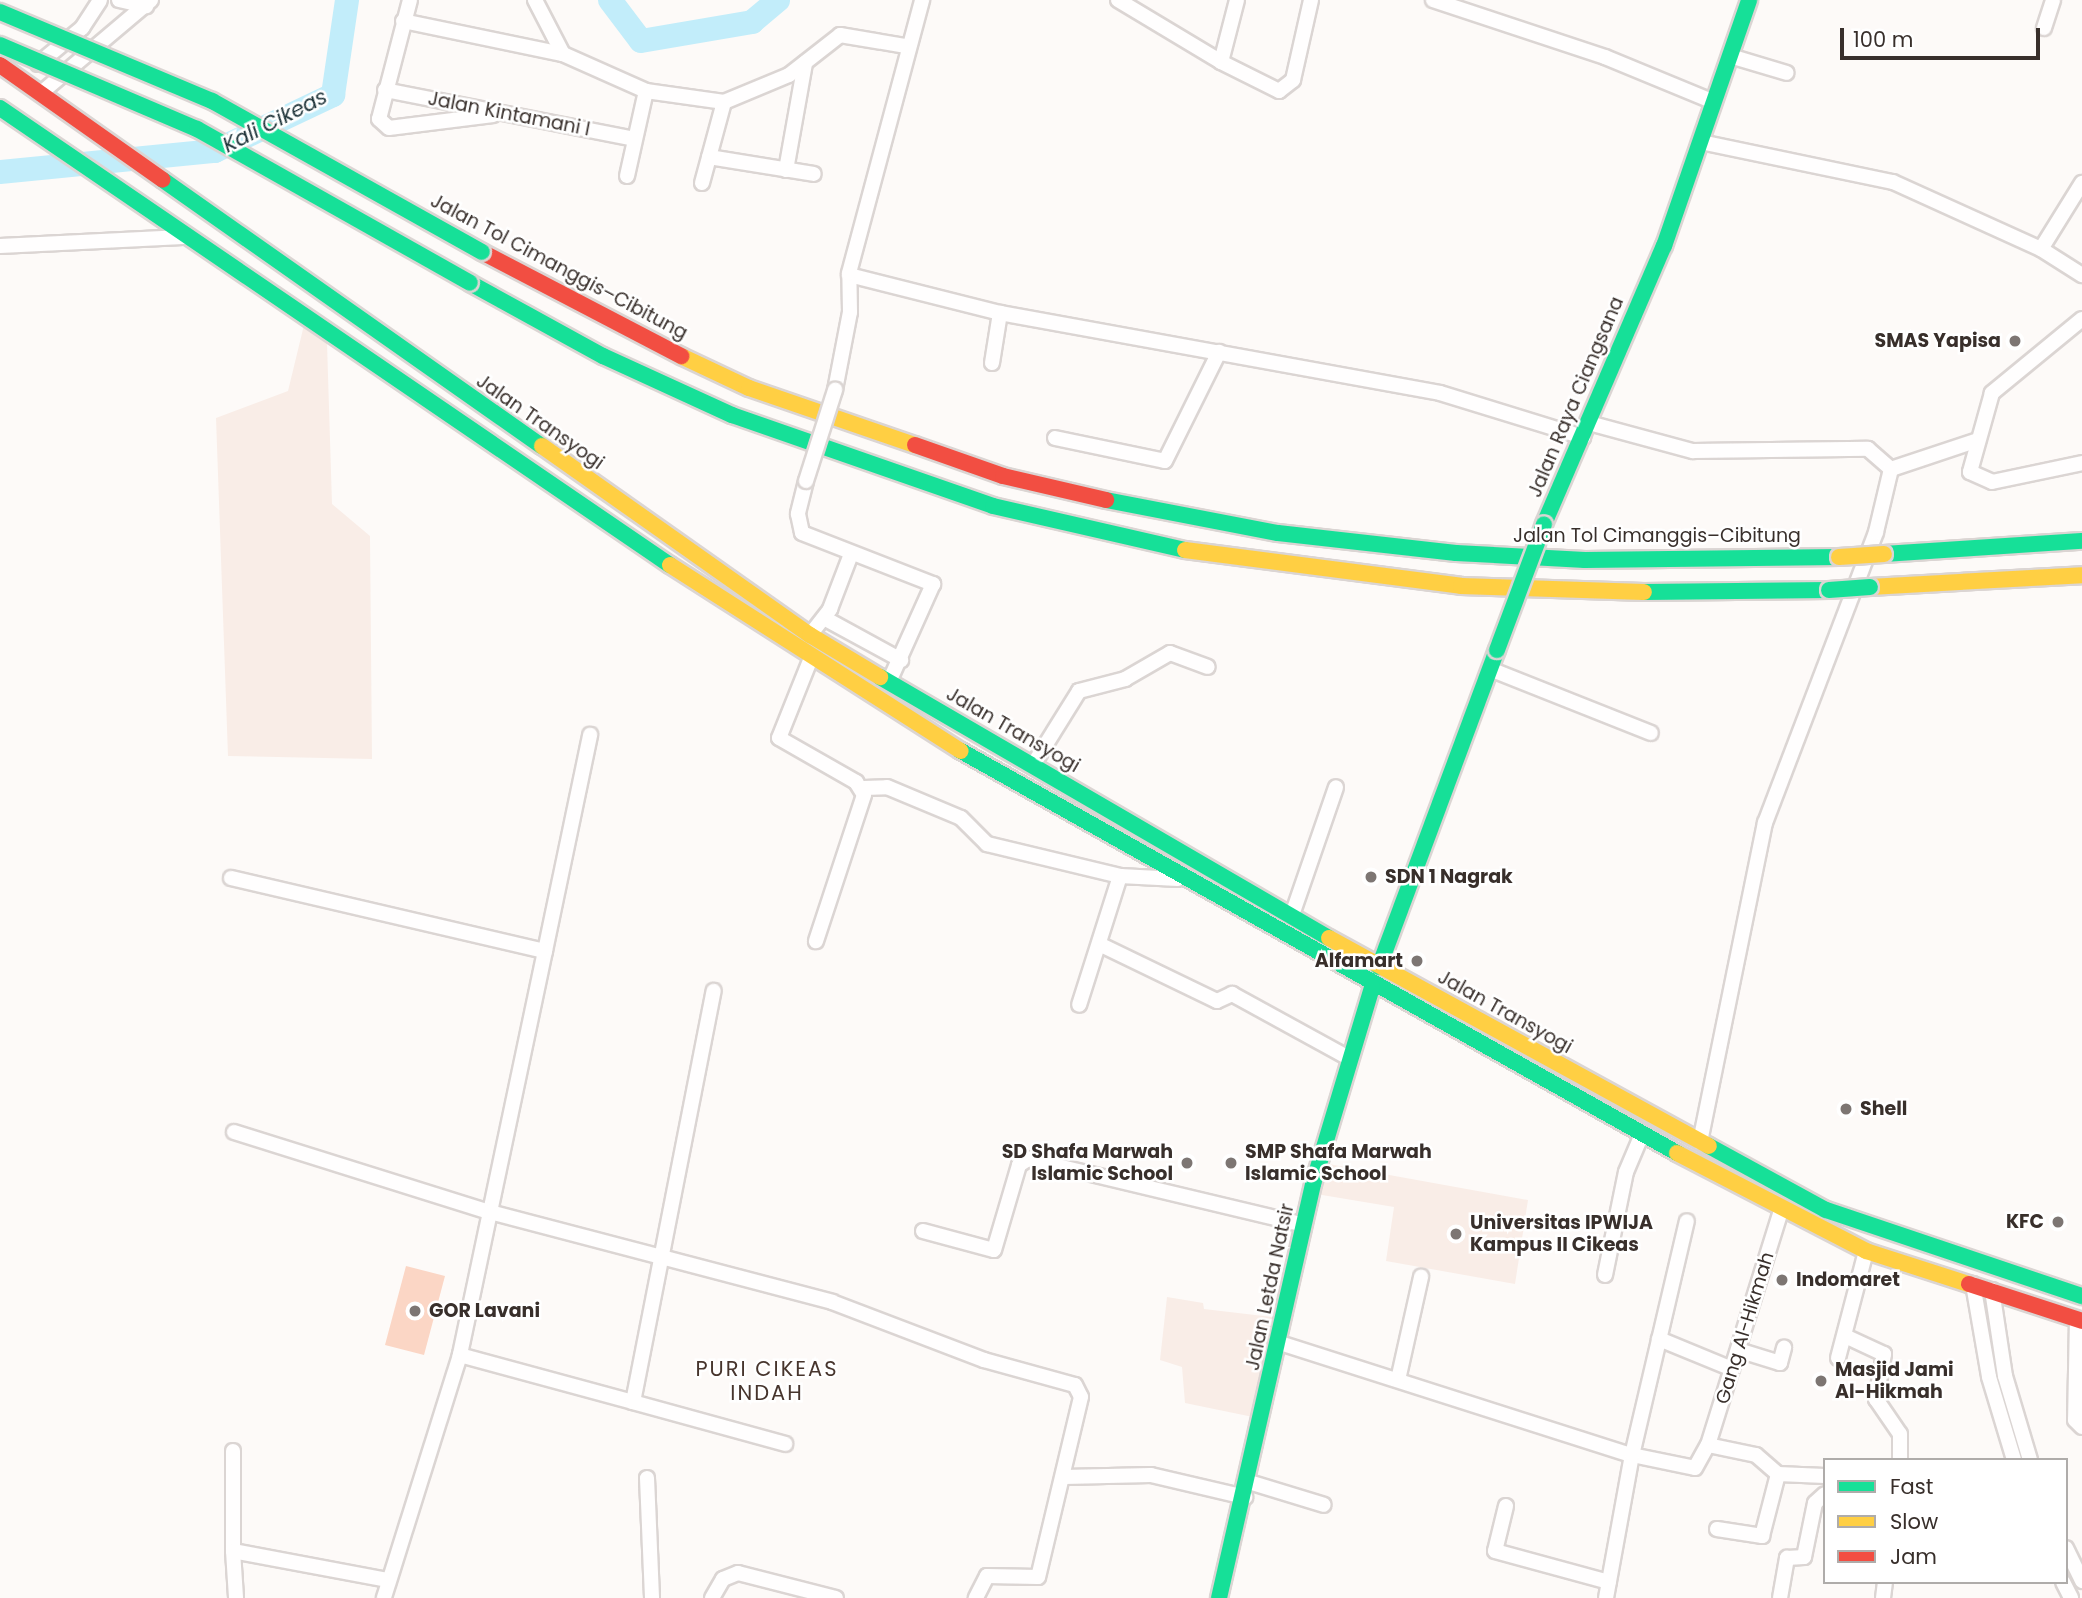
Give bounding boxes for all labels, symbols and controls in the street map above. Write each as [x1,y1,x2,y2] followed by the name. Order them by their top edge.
[1844,14,2044,58] scale bar
[1853,25,1913,54] text: 100 m
[219,84,331,158] water label: Kali Cikeas
[426,87,592,141] street label: Jalan Kintamani I
[427,189,691,345] street label: Jalan Tol Cimanggis–Cibitung
[1523,293,1629,501] street label: Jalan Raya Ciangsana
[1874,330,2001,352] place label: SMAS Yapisa
[2007,333,2023,349] marker: SMAS Yapisa
[472,370,608,474] street label: Jalan Transyogi
[1513,525,1801,547] street label: Jalan Tol Cimanggis–Cibitung
[942,683,1084,777] street label: Jalan Transyogi
[1385,866,1513,888] place label: SDN 1 Nagrak
[1363,869,1379,885] marker: SDN 1 Nagrak
[1315,950,1403,972] place label: Alfamart
[1409,953,1425,969] marker: Alfamart
[1434,966,1576,1058] street label: Jalan Transyogi
[1860,1098,1907,1120] place label: Shell
[1838,1101,1854,1117] marker: Shell
[1002,1141,1173,1185] place label: SD Shafa Marwah Islamic School
[1245,1141,1432,1185] place label: SMP Shafa Marwah Islamic School
[1179,1155,1195,1171] marker: SD Shafa Marwah Islamic School
[1223,1155,1239,1171] marker: SMP Shafa Marwah Islamic School
[1241,1201,1299,1373] street label: Jalan Letda Natsir
[2006,1211,2044,1233] place label: KFC
[1470,1212,1653,1256] place label: Universitas IPWIJA Kampus II Cikeas
[2050,1214,2066,1230] marker: KFC
[1448,1226,1464,1242] marker: Universitas IPWIJA Kampus II Cikeas
[1711,1249,1779,1407] street label: Gang Al-Hikmah
[1796,1269,1900,1291] place label: Indomaret
[1774,1272,1790,1288] marker: Indomaret
[429,1300,540,1322] place label: GOR Lavani
[407,1303,423,1319] marker: GOR Lavani
[697,1356,837,1406] district label: PURI CIKEAS INDAH
[1835,1359,1954,1403] place label: Masjid Jami Al-Hikmah
[1813,1373,1829,1389] marker: Masjid Jami Al-Hikmah
[1823,1458,2068,1584] legend
[1890,1472,1933,1501] text: Fast
[1890,1507,1938,1536] text: Slow
[1890,1542,1937,1571] text: Jam

